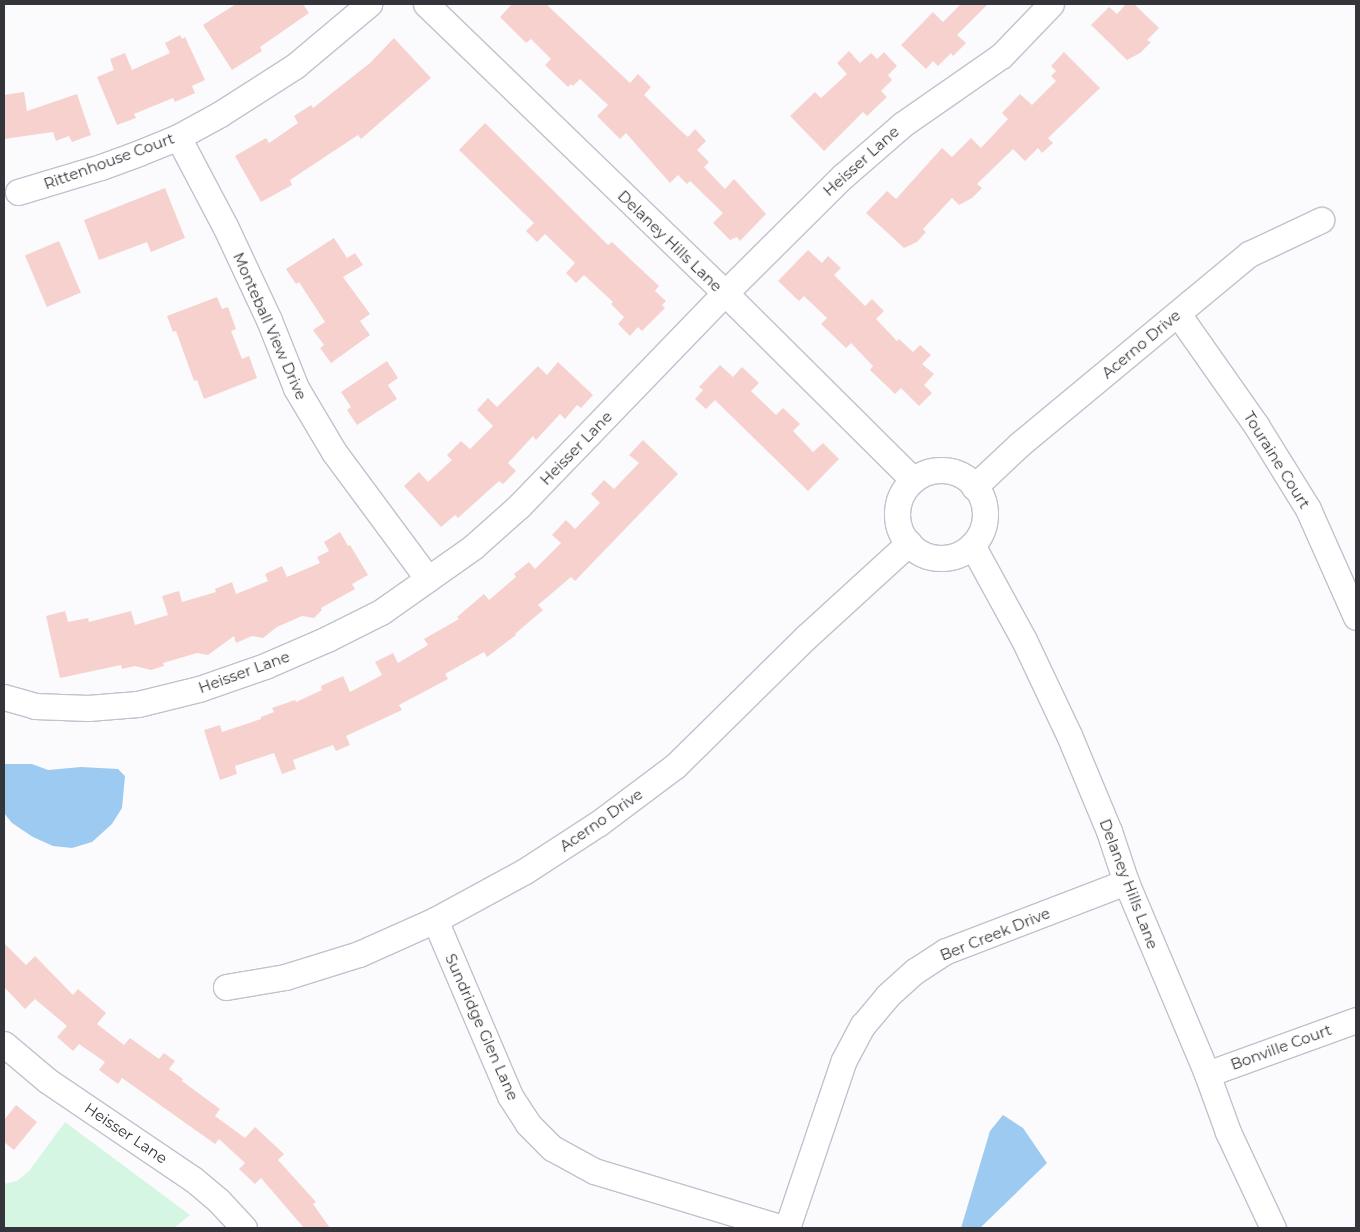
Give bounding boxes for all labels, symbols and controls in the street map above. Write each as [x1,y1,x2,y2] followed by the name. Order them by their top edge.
[819,122,903,200] street label: Heisser Lane
[41,129,177,193] street label: Rittenhouse Court
[614,187,726,295] street label: Delaney Hills Lane
[229,250,311,402] street label: Monteball View Drive
[1098,306,1184,382] street label: Acerno Drive
[536,407,616,489] street label: Heisser Lane
[1240,408,1314,512] street label: Touraine Court
[196,647,292,697] street label: Heisser Lane
[556,785,646,855] street label: Acerno Drive
[1096,816,1162,952] street label: Delaney Hills Lane
[937,904,1053,964] street label: Ber Creek Drive
[442,951,522,1103] street label: Sundridge Glen Lane
[1228,1020,1334,1074] street label: Bonville Court
[81,1099,171,1167] street label: Heisser Lane

